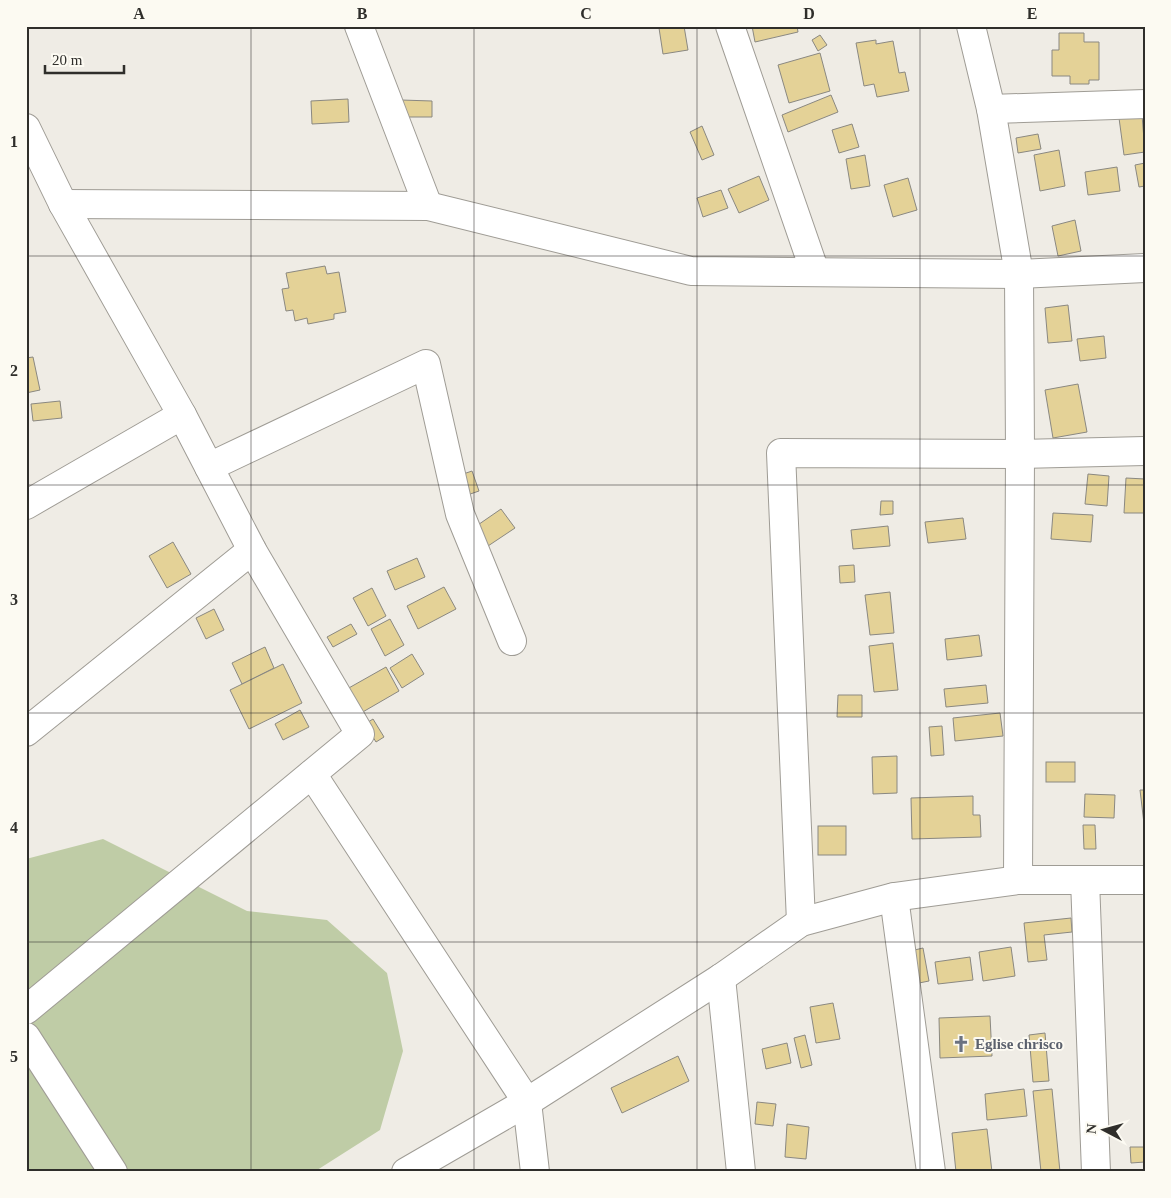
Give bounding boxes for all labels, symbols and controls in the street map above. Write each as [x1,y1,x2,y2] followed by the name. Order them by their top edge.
[133,5,145,22] text: A
[357,5,368,22] text: B
[580,5,592,22] text: C
[803,5,815,22] text: D
[1027,5,1037,22] text: E
[45,42,124,74] scale bar
[52,52,83,68] text: 20 m
[10,133,18,150] text: 1
[10,362,18,379] text: 2
[10,591,18,608] text: 3
[10,819,18,836] text: 4
[951,1034,971,1054] church icon: Eglise chrisco
[975,1036,1063,1052] place label: Eglise chrisco
[10,1048,18,1065] text: 5
[1078,1106,1128,1156] north arrow
[1084,1123,1100,1135] text: N

